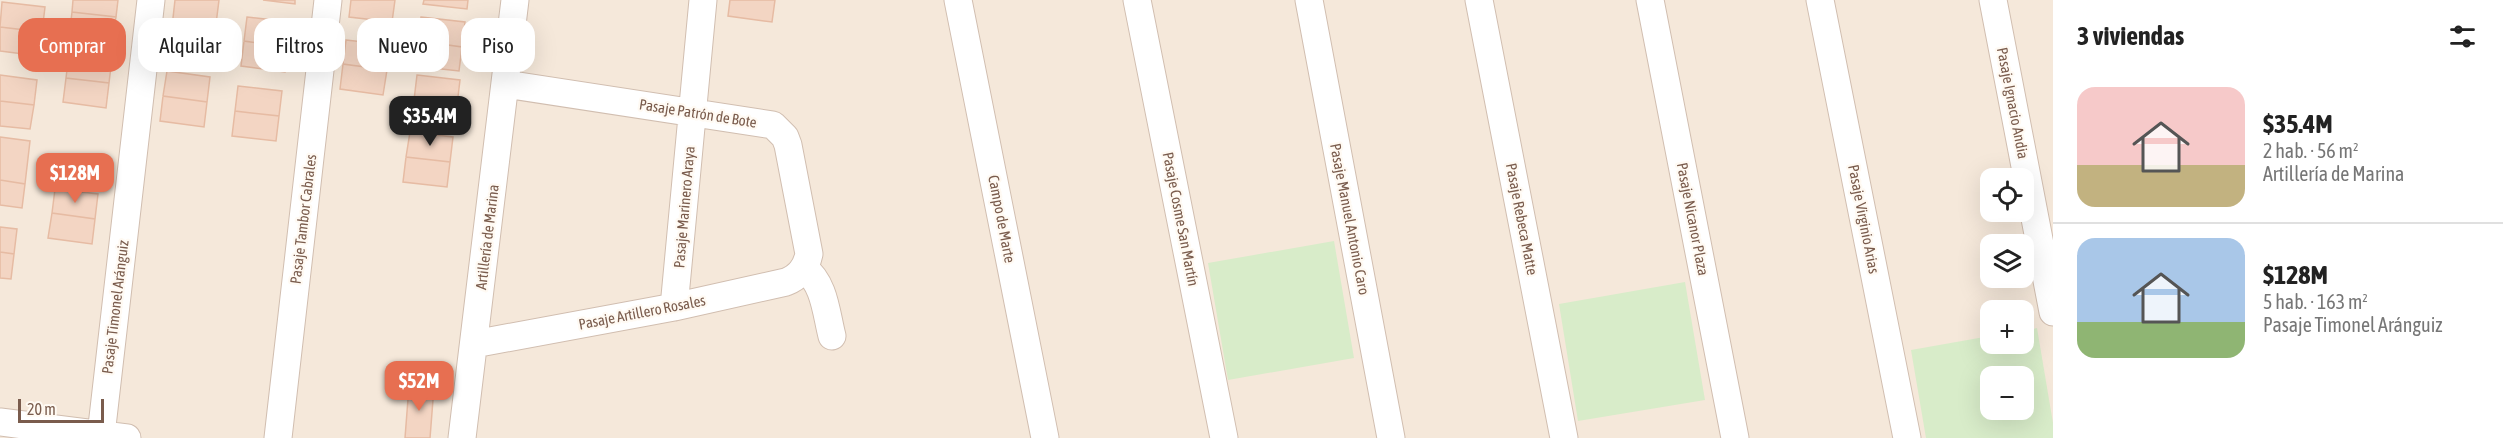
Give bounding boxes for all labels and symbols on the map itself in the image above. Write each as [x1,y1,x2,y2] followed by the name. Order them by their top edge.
[1994,46,2032,160] street label: Pasaje Ignacio Andia
[638,95,758,131] street label: Pasaje Patrón de Bote
[381,96,479,147] pin: $35.4M
[1327,142,1373,296] street label: Pasaje Manuel Antonio Caro
[670,145,698,269] street label: Pasaje Marinero Araya
[1160,150,1202,288] street label: Pasaje Cosme San Martín
[33,153,117,204] pin: $128M
[287,153,319,285] street label: Pasaje Tambor Cabrales
[1674,161,1712,277] street label: Pasaje Nicanor Plaza
[1503,162,1541,277] street label: Pasaje Rebeca Matte
[1845,163,1883,275] street label: Pasaje Virginio Arias
[985,174,1019,264] street label: Campo de Marte
[472,183,502,291] street label: Artillería de Marina
[98,239,132,375] street label: Pasaje Timonel Aránguiz
[577,291,707,333] street label: Pasaje Artillero Rosales
[383,361,455,412] pin: $52M
[18,396,104,424] scale bar

